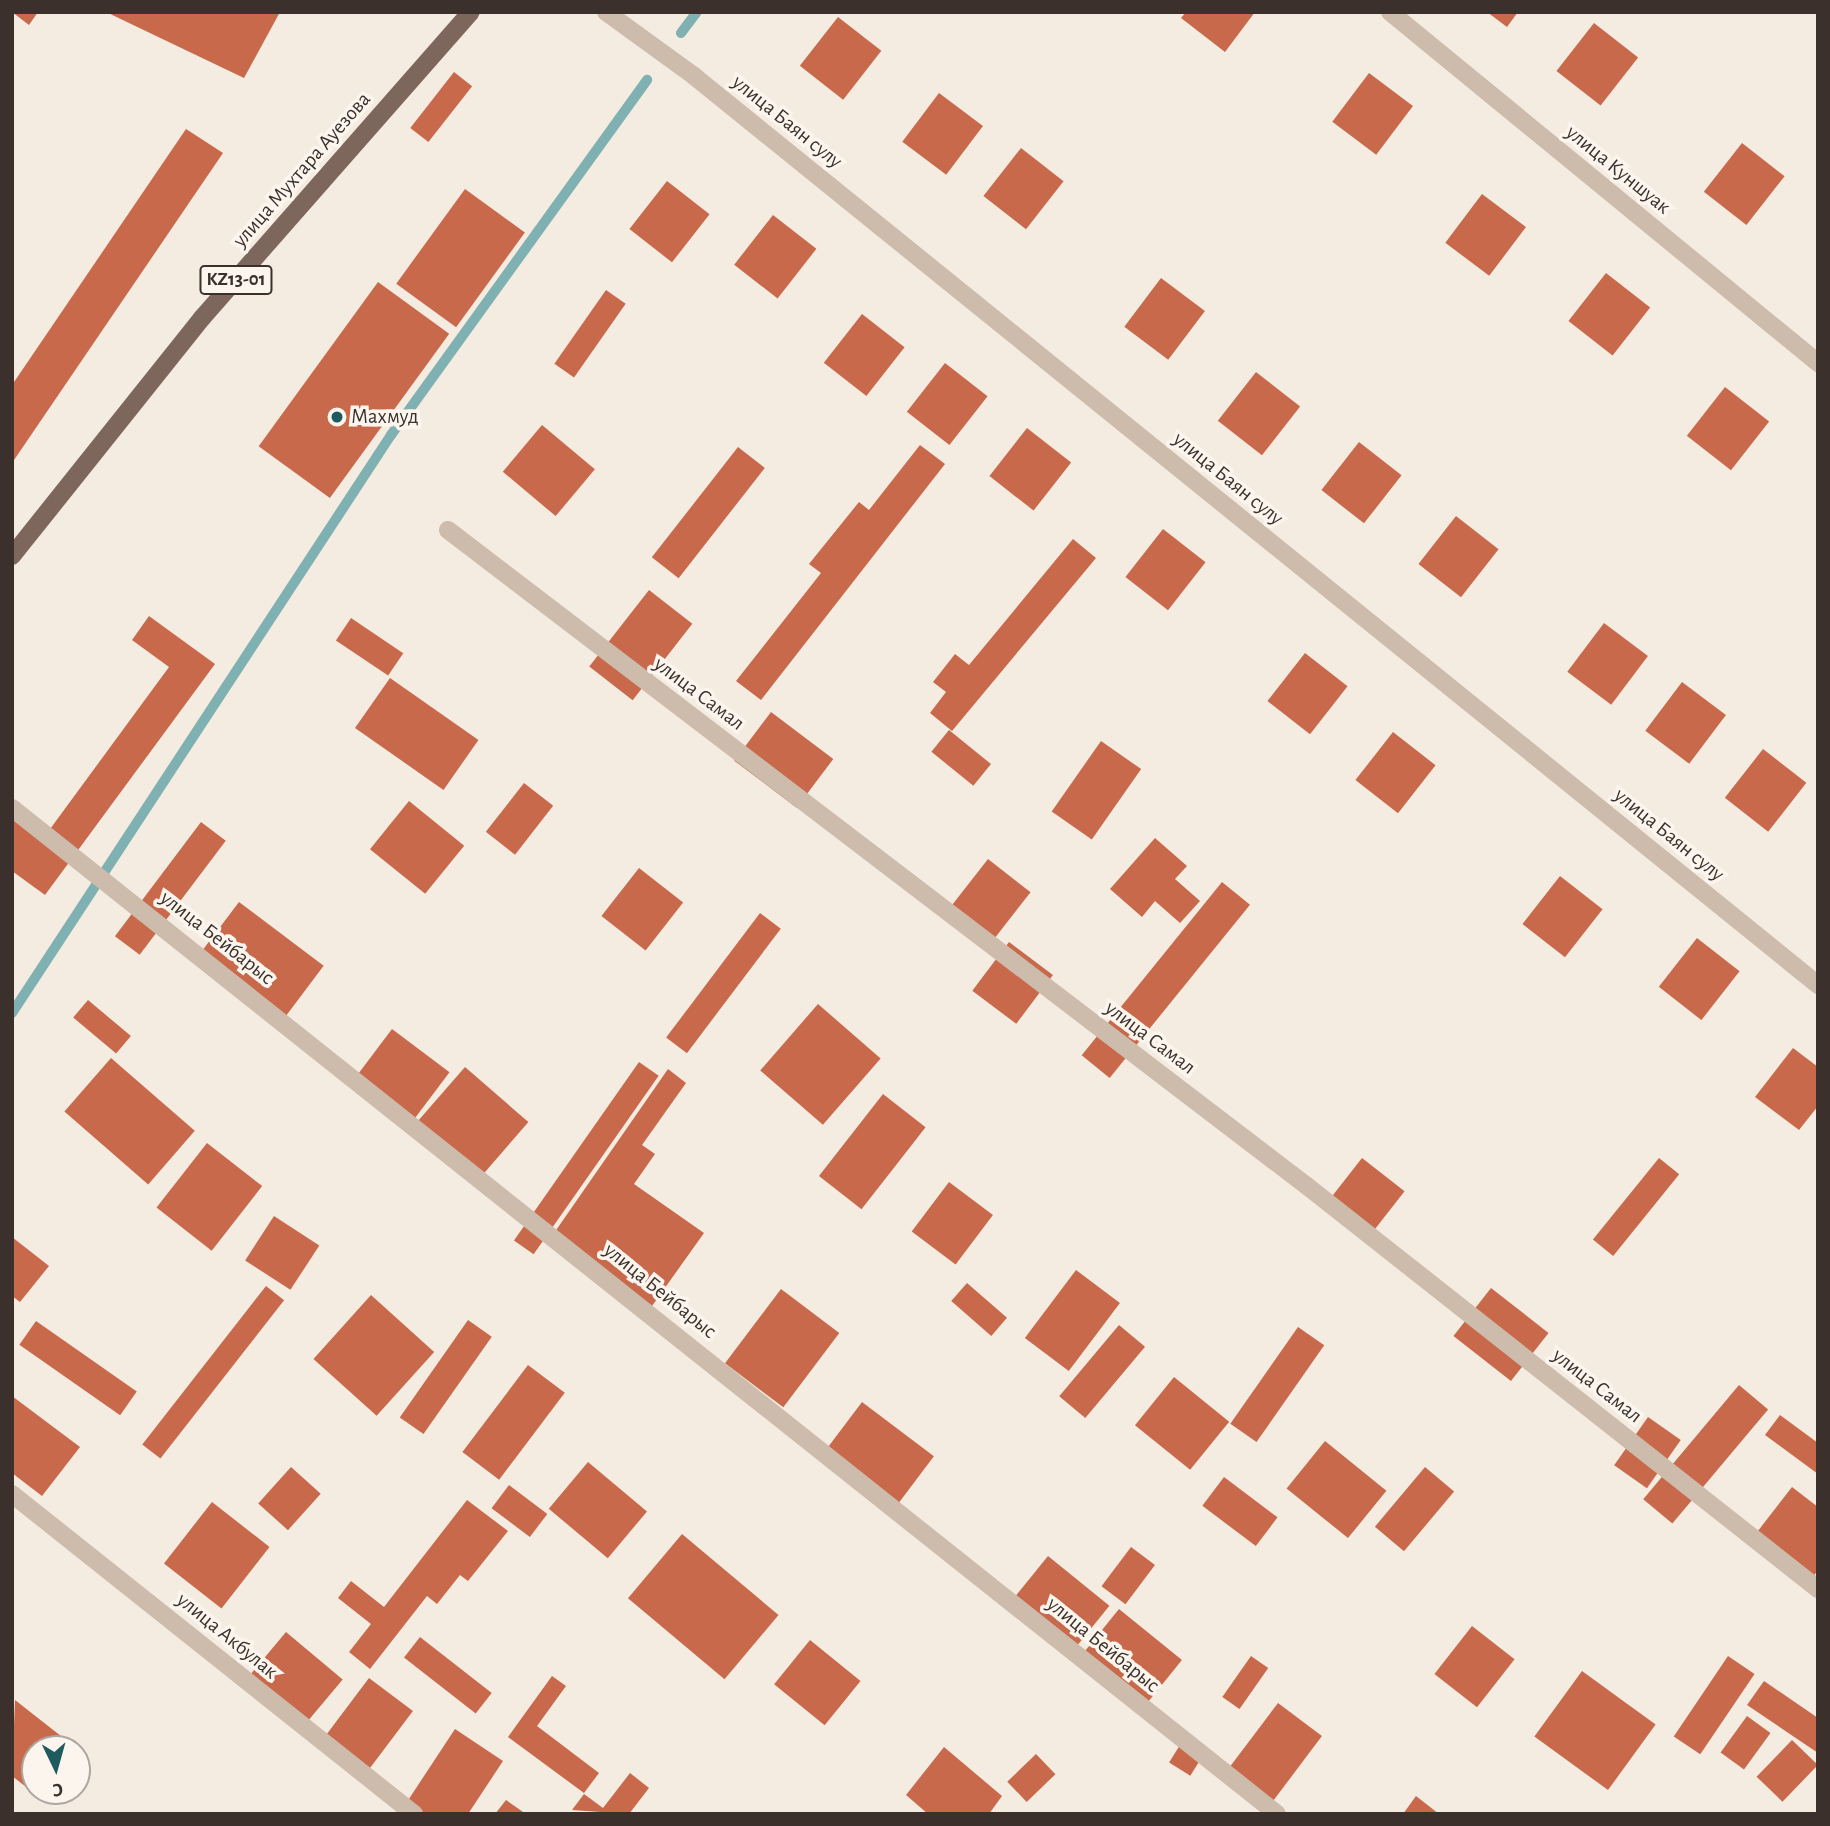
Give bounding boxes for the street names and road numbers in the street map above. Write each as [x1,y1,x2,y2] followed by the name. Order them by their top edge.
[727,70,847,174] street label: улица Баян сулу
[228,87,376,253] street label: улица Мухтара Ауезова
[1561,120,1675,220] street label: улица Куншуак
[199,264,273,296] road number: KZ13-01
[1168,427,1288,531] street label: улица Баян сулу
[649,652,749,736] street label: улица Самал
[1609,783,1729,887] street label: улица Баян сулу
[155,886,279,990] street label: улица Бейбарыс
[1100,996,1200,1080] street label: улица Самал
[598,1238,722,1344] street label: улица Бейбарыс
[1547,1343,1647,1429] street label: улица Самал
[171,1588,283,1684] street label: улица Акбулак
[1041,1592,1165,1698] street label: улица Бейбарыс

